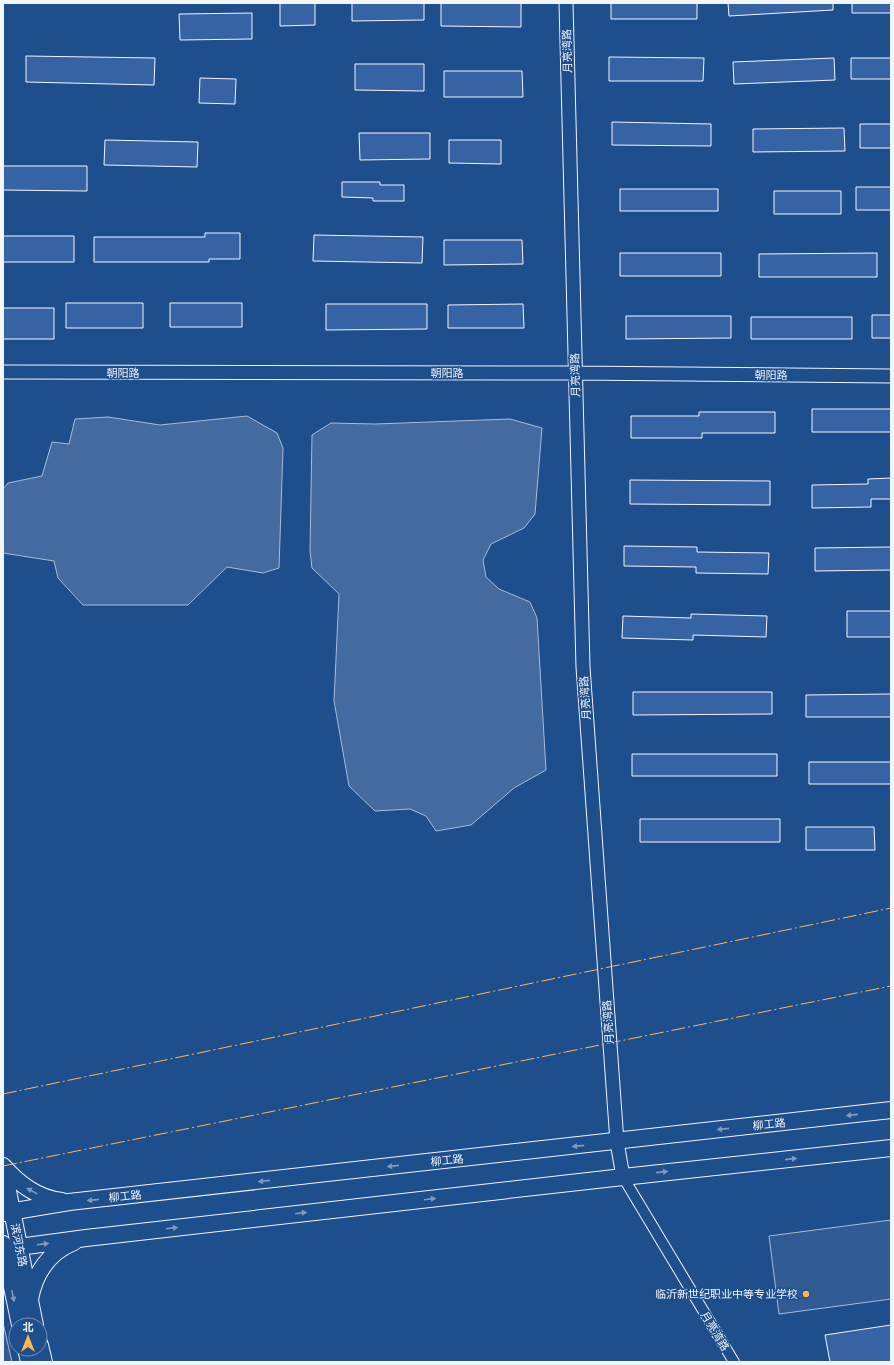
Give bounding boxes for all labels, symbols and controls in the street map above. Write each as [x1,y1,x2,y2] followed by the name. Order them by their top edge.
[561,29,574,73] street label: 月亮湾路
[569,353,582,397] street label: 月亮湾路
[107,367,140,380] street label: 朝阳路
[431,367,464,380] street label: 朝阳路
[754,369,788,382] street label: 朝阳路
[577,676,594,720] street label: 月亮湾路
[600,1000,617,1044] street label: 月亮湾路
[846,1112,858,1118] one-way arrow
[752,1116,786,1133] street label: 柳工路
[717,1126,729,1133] one-way arrow
[572,1143,584,1149] one-way arrow
[430,1152,464,1169] street label: 柳工路
[785,1155,797,1162] one-way arrow
[387,1163,399,1170] one-way arrow
[656,1169,668,1176] one-way arrow
[258,1178,270,1184] one-way arrow
[27,1187,38,1194] one-way arrow
[108,1188,142,1205] street label: 柳工路
[424,1195,436,1202] one-way arrow
[87,1197,99,1203] one-way arrow
[295,1210,307,1217] one-way arrow
[8,1222,29,1268] street label: 滨河东路
[166,1225,178,1231] one-way arrow
[37,1240,49,1247] one-way arrow
[655,1288,798,1301] place label: 临沂新世纪职业中等专业学校
[801,1289,811,1299] marker: 临沂新世纪职业中等专业学校
[11,1290,17,1302] one-way arrow
[698,1309,731,1353] street label: 月亮湾路
[8,1317,48,1357] north arrow
[23,1321,34,1334] text: 北

